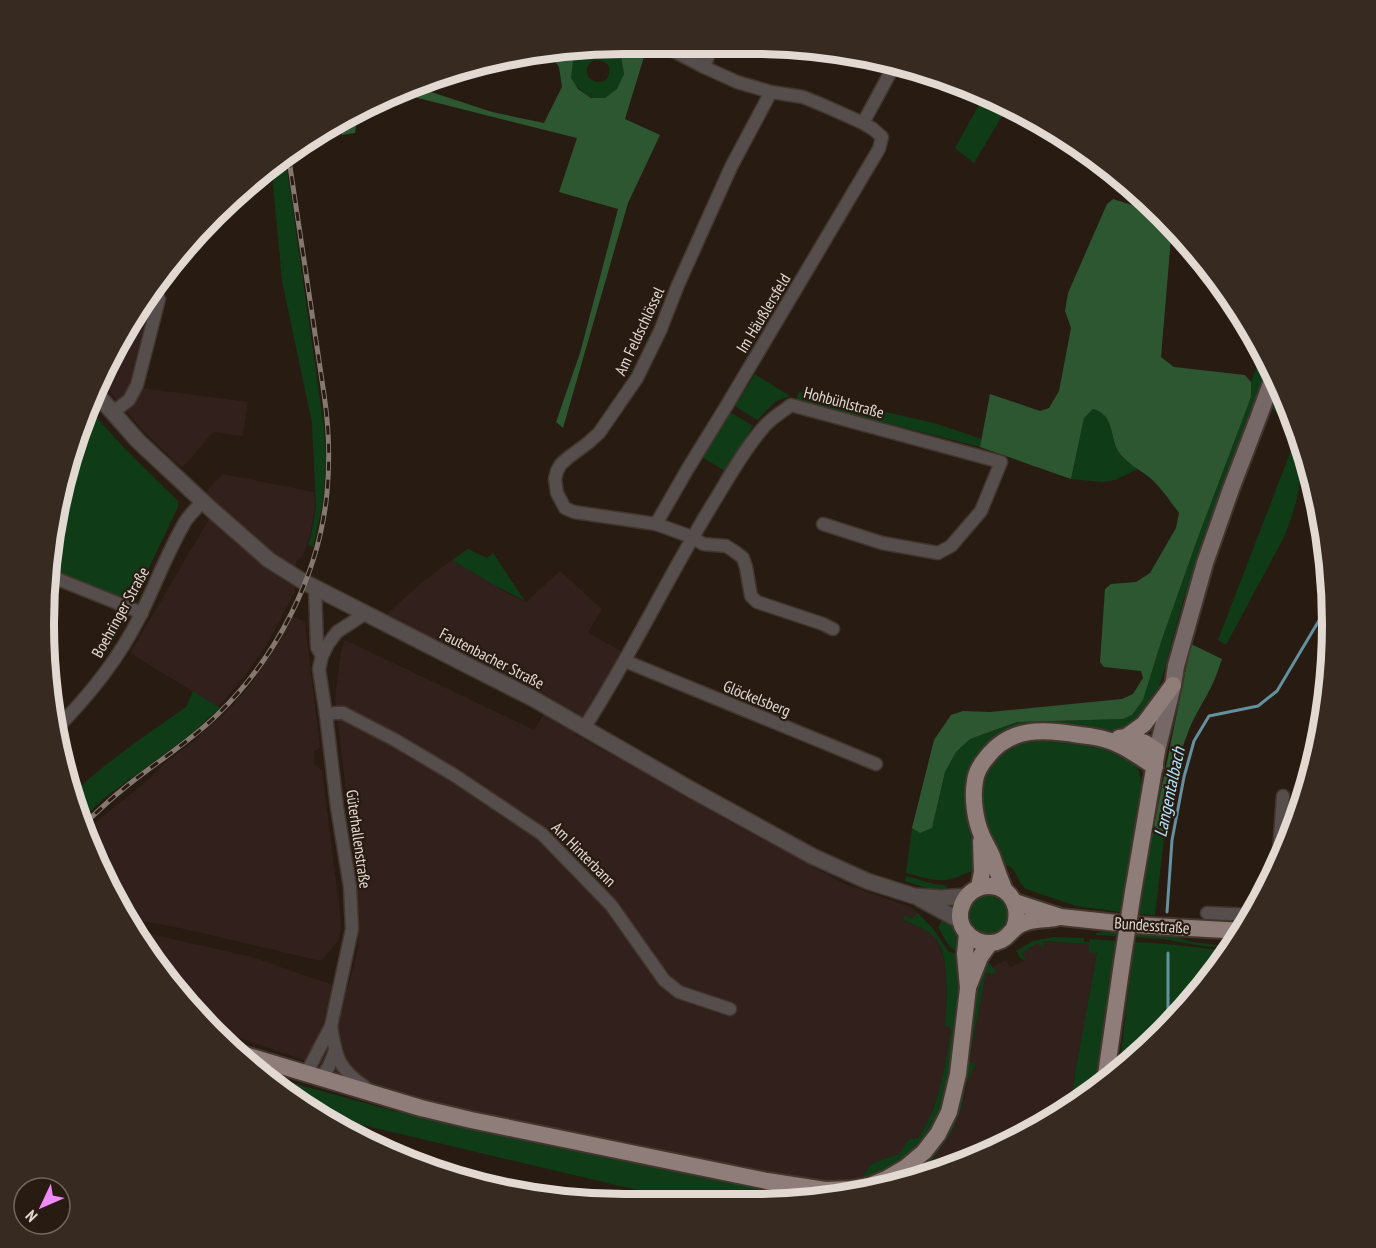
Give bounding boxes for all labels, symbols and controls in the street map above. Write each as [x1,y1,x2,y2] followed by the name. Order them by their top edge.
[732,270,794,356] street label: Im Häußlersfeld
[610,283,668,378] street label: Am Feldschlössel
[802,382,886,422] street label: Hohbühlstraße
[87,563,153,661] street label: Boehringer Straße
[436,623,548,693] street label: Fautenbacher Straße
[720,675,794,721] street label: Glöckelsberg
[1148,744,1190,839] water label: Langentalbach
[342,788,376,890] street label: Güterhallenstraße
[548,818,620,890] street label: Am Hinterbann
[1114,912,1190,938] street label: Bundesstraße
[12,1176,72,1236] north arrow
[21,1206,41,1226] text: N

